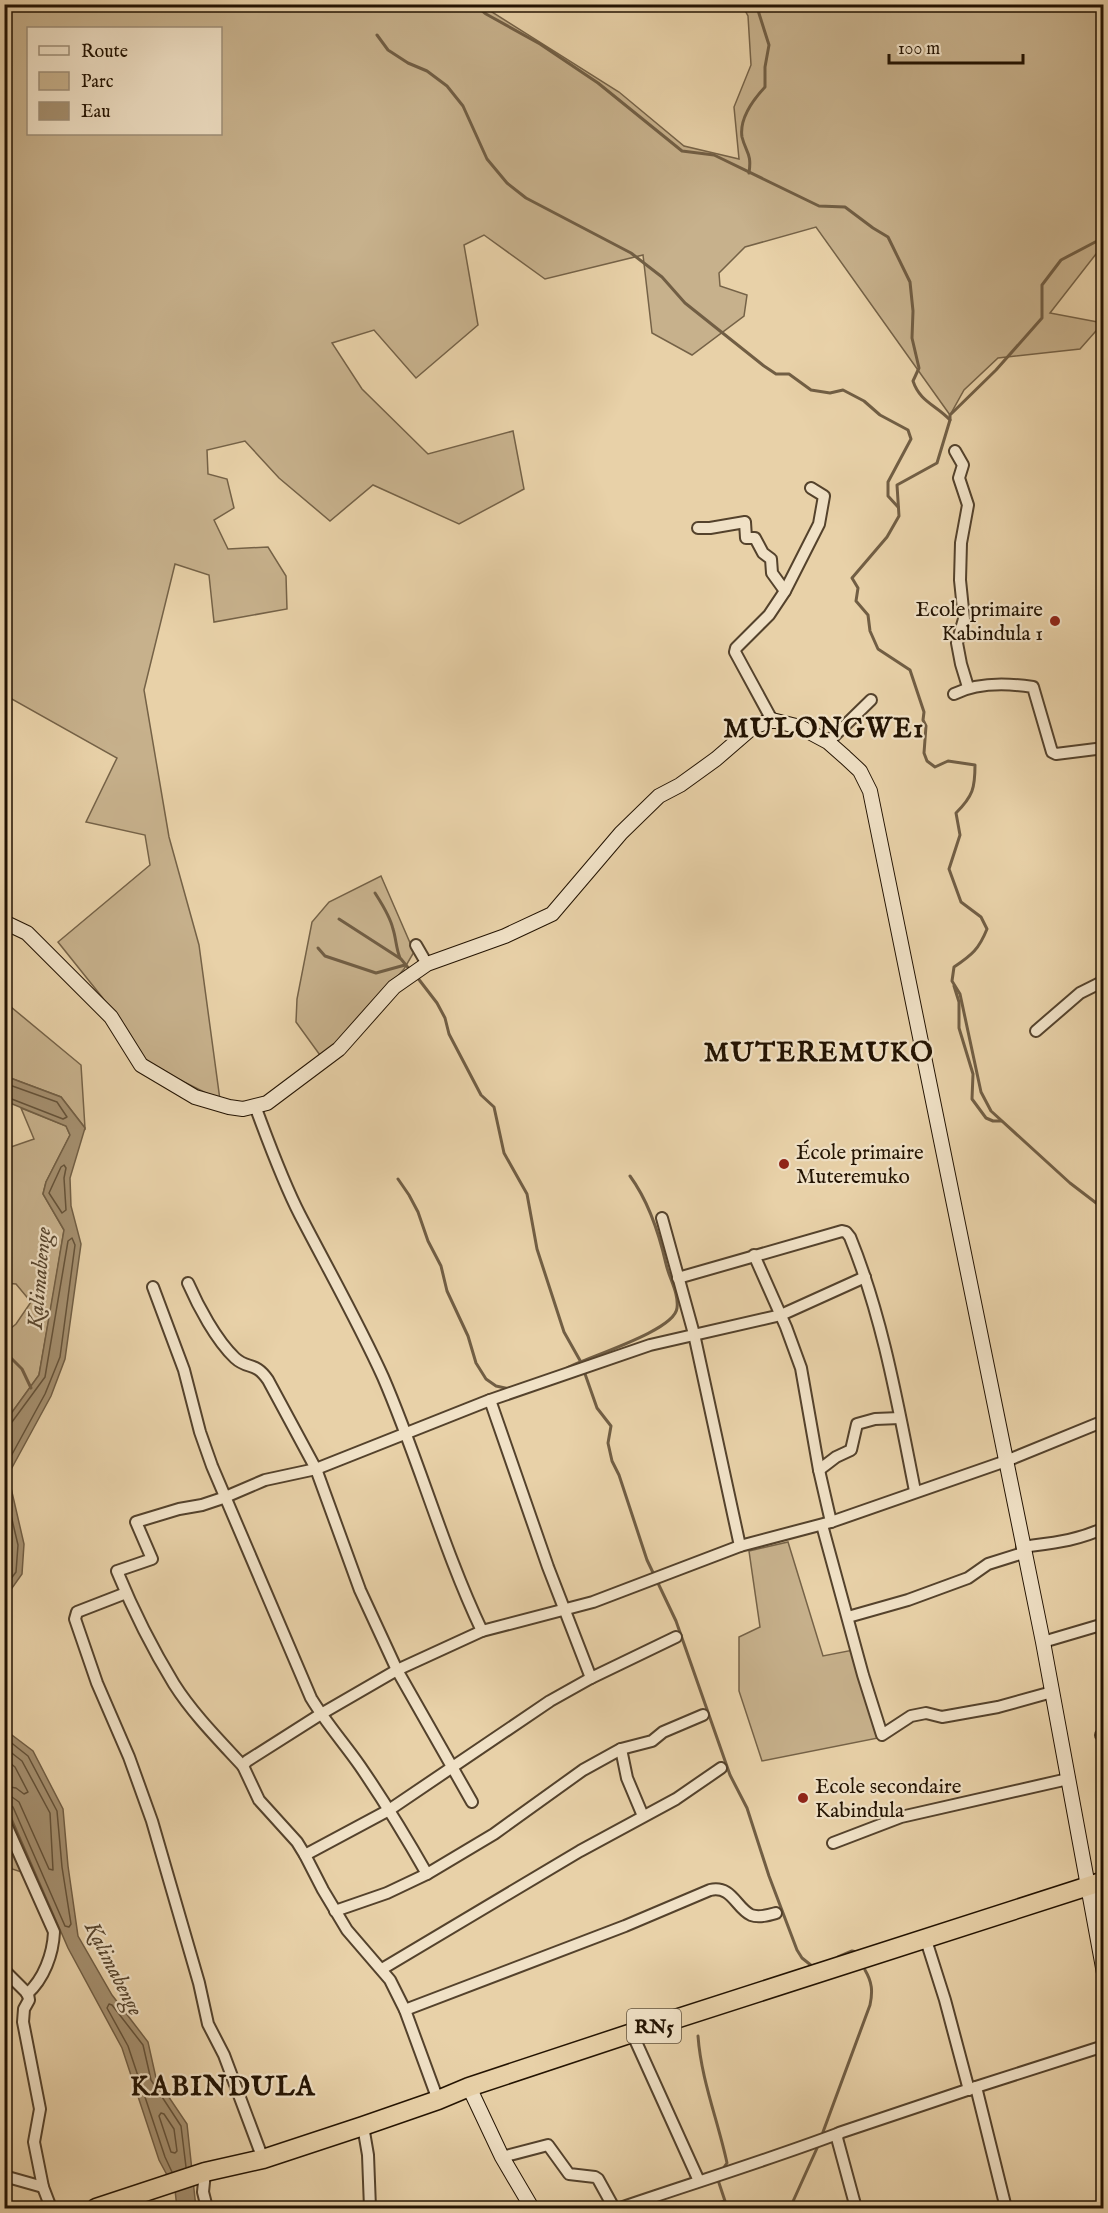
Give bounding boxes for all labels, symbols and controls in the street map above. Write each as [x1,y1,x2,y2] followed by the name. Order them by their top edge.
[27,27,222,135] legend
[889,27,1022,65] scale bar
[898,38,940,61] text: 100 m
[81,41,128,64] text: Route
[81,71,114,94] text: Parc
[81,101,111,124] text: Eau
[915,597,1043,648] place label: Ecole primaire Kabindula 1
[1048,614,1062,628] marker: Ecole primaire Kabindula 1
[723,713,925,747] district label: MULONGWE1
[704,1037,934,1071] district label: MUTEREMUKO
[796,1139,924,1191] place label: École primaire Muteremuko
[777,1157,791,1171] marker: École primaire Muteremuko
[21,1225,58,1331] water label: Kalimabenge
[815,1774,962,1825] place label: Ecole secondaire Kabindula
[796,1791,810,1805] marker: Ecole secondaire Kabindula
[77,1916,149,2021] water label: Kalimabenge
[627,2009,681,2043] road number: RN5
[130,2071,316,2105] district label: KABINDULA

